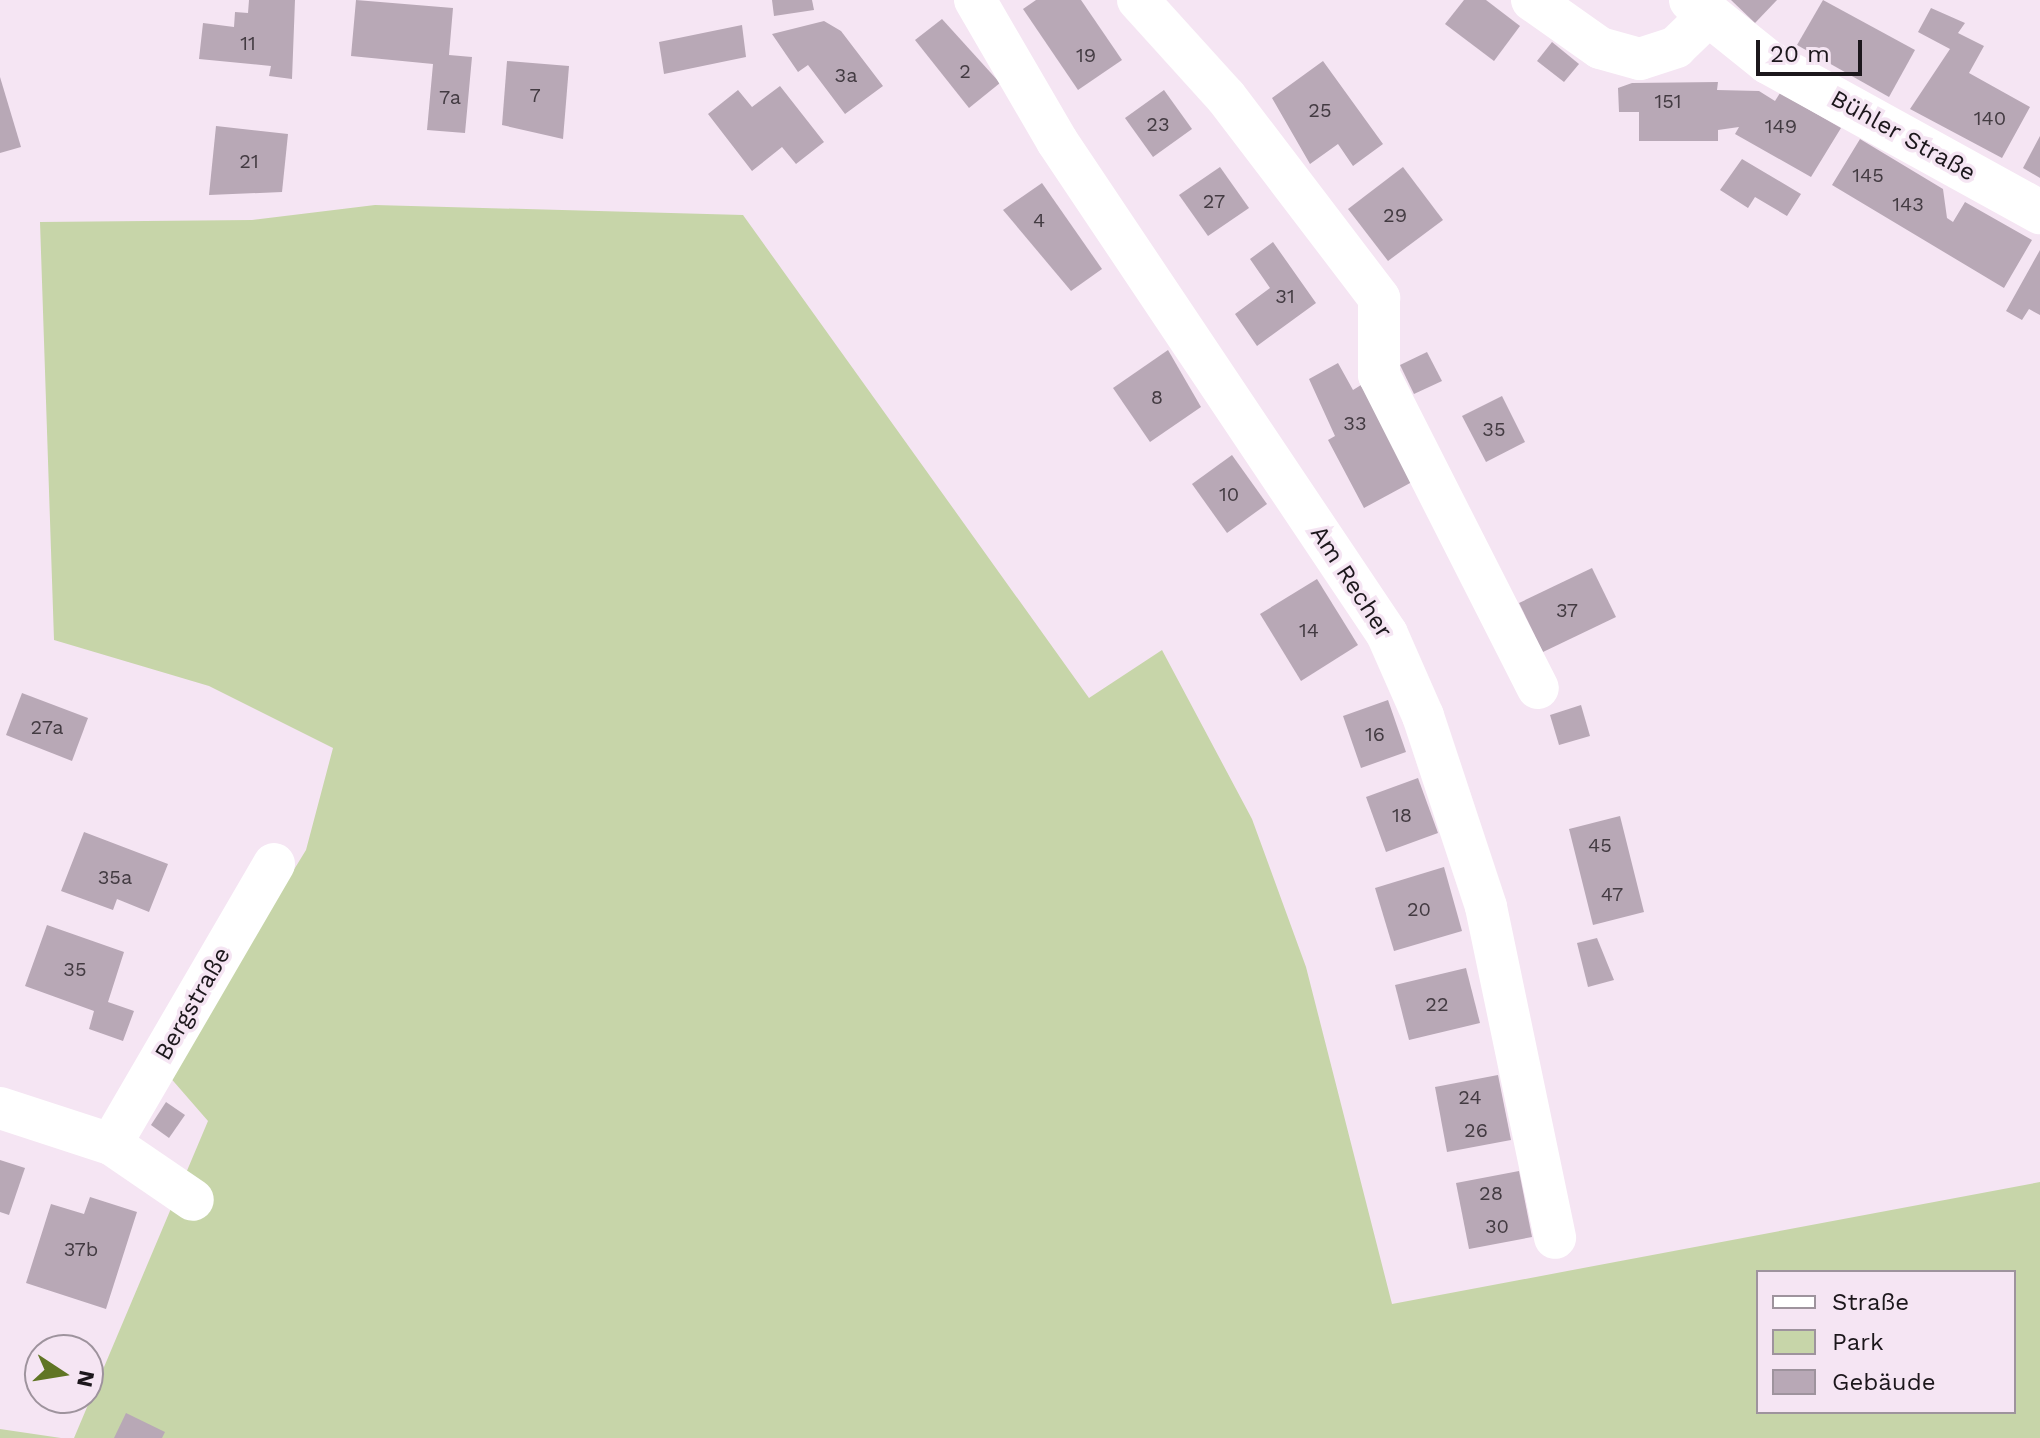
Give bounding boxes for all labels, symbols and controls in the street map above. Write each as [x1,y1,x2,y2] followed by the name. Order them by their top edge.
[1760,24,1866,74] scale bar
[240,31,256,55] house number: 11
[1770,40,1830,68] text: 20 m
[1076,43,1096,67] house number: 19
[959,59,971,83] house number: 2
[835,63,857,87] house number: 3a
[529,83,541,107] house number: 7
[1825,84,1981,188] street label: Bühler Straße
[439,85,461,109] house number: 7a
[1654,89,1682,113] house number: 151
[1308,98,1332,122] house number: 25
[1974,106,2006,130] house number: 140
[1146,112,1170,136] house number: 23
[1765,114,1797,138] house number: 149
[239,149,259,173] house number: 21
[1852,163,1884,187] house number: 145
[1203,189,1225,213] house number: 27
[1892,192,1924,216] house number: 143
[1383,203,1407,227] house number: 29
[1033,208,1045,232] house number: 4
[1275,284,1295,308] house number: 31
[1151,385,1163,409] house number: 8
[1343,411,1367,435] house number: 33
[1482,417,1506,441] house number: 35
[1219,482,1239,506] house number: 10
[1304,520,1398,644] street label: Am Recher
[1556,598,1578,622] house number: 37
[1299,618,1319,642] house number: 14
[30,715,64,739] house number: 27a
[1365,722,1385,746] house number: 16
[1392,803,1412,827] house number: 18
[1588,833,1612,857] house number: 45
[98,865,132,889] house number: 35a
[1601,882,1623,906] house number: 47
[1407,897,1431,921] house number: 20
[149,942,237,1066] street label: Bergstraße
[63,957,87,981] house number: 35
[1425,992,1449,1016] house number: 22
[1458,1085,1482,1109] house number: 24
[1464,1118,1488,1142] house number: 26
[1479,1181,1503,1205] house number: 28
[1485,1214,1509,1238] house number: 30
[64,1237,98,1261] house number: 37b
[1756,1270,2016,1414] legend
[1832,1288,1909,1316] text: Straße
[1832,1328,1884,1356] text: Park
[24,1334,104,1414] north arrow
[72,1368,100,1389] text: N
[1832,1368,1936,1396] text: Gebäude

